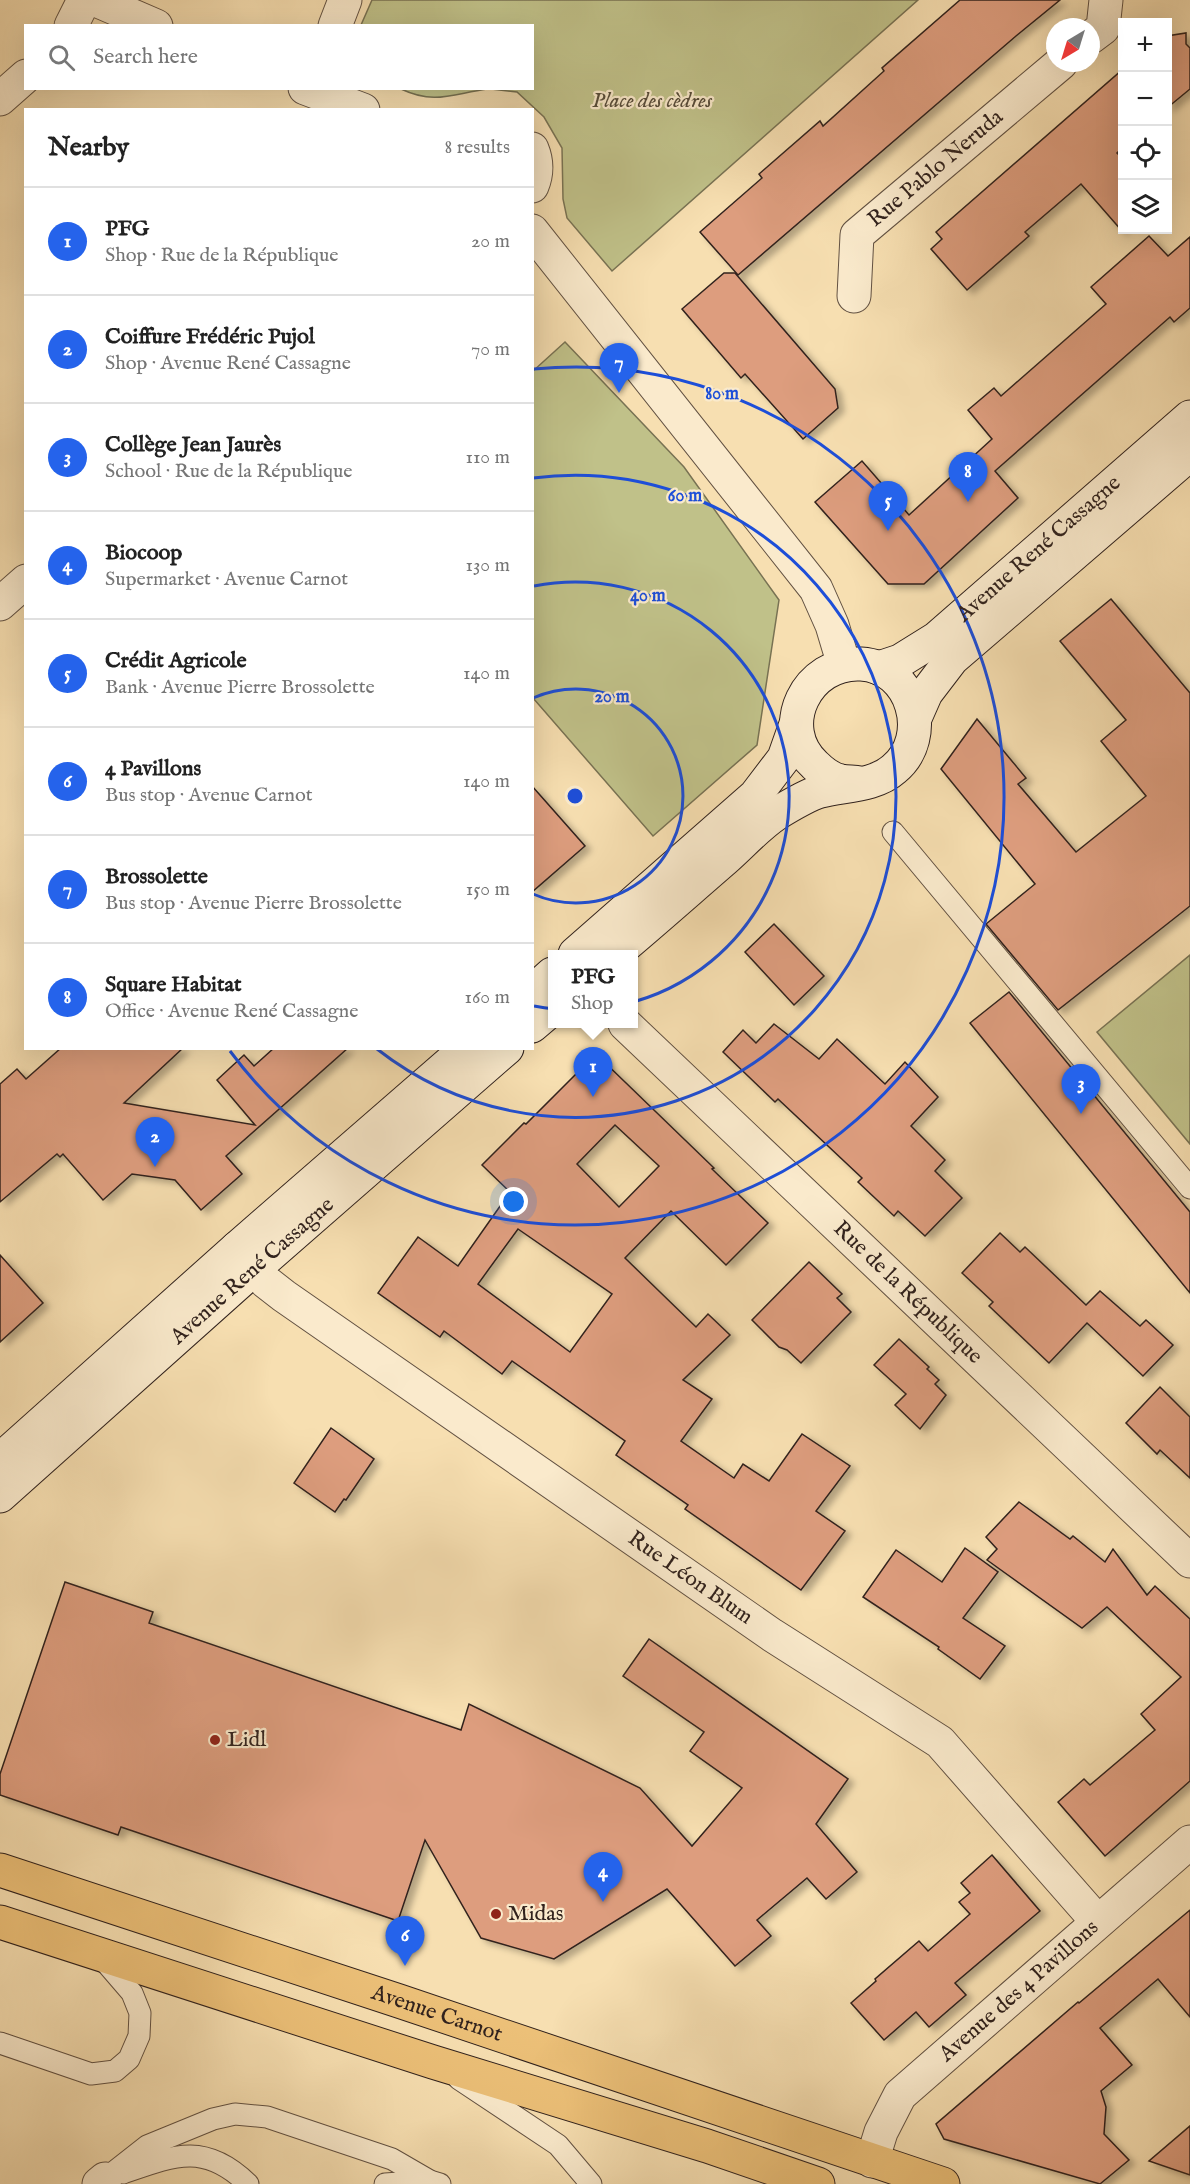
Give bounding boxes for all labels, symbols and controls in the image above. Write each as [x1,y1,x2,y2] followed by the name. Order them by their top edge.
[1046,18,1100,72] north arrow
[1118,18,1172,234] map controls
[1118,18,1172,72] button: +
[24,24,534,90] search box
[45,41,78,74] icon: search
[93,43,198,71] text: Search here
[1118,72,1172,126] button: −
[592,87,713,115] park label: Place des cèdres
[862,103,1010,234] street label: Rue Pablo Neruda
[1118,126,1172,180] button: locate
[48,131,129,164] text: Nearby
[444,135,510,160] text: 8 results
[1118,180,1172,234] button: layers
[105,215,149,243] text: PFG
[64,229,71,254] text: 1
[471,229,510,254] text: 20 m
[105,243,339,268] text: Shop · Rue de la République
[105,323,315,351] text: Coiffure Frédéric Pujol
[63,337,72,362] text: 2
[471,337,510,362] text: 70 m
[600,344,638,393] pin: 7
[105,351,351,376] text: Shop · Avenue René Cassagne
[705,383,739,406] text: 80 m
[105,431,281,459] text: Collège Jean Jaurès
[64,445,71,470] text: 3
[466,445,510,470] text: 110 m
[948,452,988,502] pin: 8
[105,459,352,484] text: School · Rue de la République
[950,470,1127,629] street label: Avenue René Cassagne
[868,482,908,531] pin: 5
[668,485,702,508] text: 60 m
[105,539,182,567] text: Biocoop
[63,553,72,578] text: 4
[465,553,510,578] text: 130 m
[105,567,348,592] text: Supermarket · Avenue Carnot
[630,585,666,608] text: 40 m
[105,647,247,675] text: Crédit Agricole
[64,661,71,686] text: 5
[463,661,510,686] text: 140 m
[105,675,375,700] text: Bank · Avenue Pierre Brossolette
[594,686,630,709] text: 20 m
[105,755,201,783] text: 4 Pavillons
[63,769,72,794] text: 6
[463,769,510,794] text: 140 m
[105,783,313,808] text: Bus stop · Avenue Carnot
[565,786,585,806] centre of rings
[105,863,208,891] text: Brossolette
[63,877,72,902] text: 7
[466,877,510,902] text: 150 m
[105,891,402,916] text: Bus stop · Avenue Pierre Brossolette
[548,950,638,1028] popup
[571,963,615,991] text: PFG
[105,971,242,999] text: Square Habitat
[64,985,71,1010] text: 8
[464,985,510,1010] text: 160 m
[571,991,613,1016] text: Shop
[105,999,358,1024] text: Office · Avenue René Cassagne
[574,1048,612,1097] pin: 1
[1062,1064,1100,1114] pin: 3
[136,1118,174,1167] pin: 2
[499,1187,528,1216] your location
[164,1191,340,1352] street label: Avenue René Cassagne
[827,1215,988,1370] street label: Rue de la République
[622,1525,758,1631] street label: Rue Léon Blum
[227,1726,266,1754] place label: Lidl
[208,1733,222,1747] marker: Lidl
[584,1852,622,1902] pin: 4
[508,1900,563,1928] place label: Midas
[489,1907,503,1921] marker: Midas
[933,1914,1105,2069] street label: Avenue des 4 Pavillons
[386,1916,424,1966] pin: 6
[367,1979,507,2049] street label: Avenue Carnot

